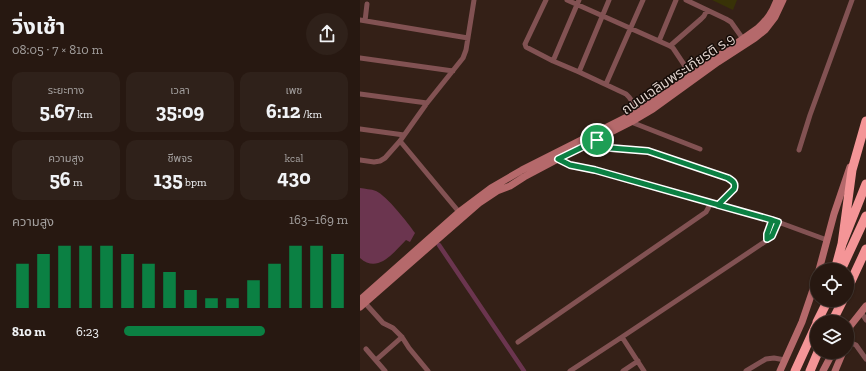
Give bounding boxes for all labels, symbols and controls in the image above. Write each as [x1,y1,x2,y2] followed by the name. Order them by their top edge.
[12,13,65,40] text: วิ่งเช้า
[306,13,348,55] button: share
[618,30,738,118] street label: ถนนเฉลิมพระเกียรติ ร.9
[12,42,103,57] text: 08:05 · 7 × 810 m
[48,84,84,97] text: ระยะทาง
[170,84,190,97] text: เวลา
[286,84,302,97] text: เพซ
[39,99,75,123] text: 5.67
[156,99,204,123] text: 35:09
[266,99,301,123] text: 6:12
[75,108,93,121] text: km
[301,108,322,121] text: /km
[580,123,614,157] pin
[586,129,608,151] icon: arrive
[48,152,84,165] text: ความสูง
[168,152,192,165] text: ชีพจร
[285,152,303,165] text: kcal
[277,165,311,189] text: 430
[49,167,71,191] text: 56
[153,167,183,191] text: 135
[71,176,83,189] text: m
[183,176,207,189] text: bpm
[289,212,348,227] text: 163–169 m
[12,214,54,229] text: ความสูง
[810,263,854,359] map controls
[810,263,854,307] button: locate
[810,315,854,359] button: layers
[12,324,46,339] text: 810 m
[76,324,99,339] text: 6:23

